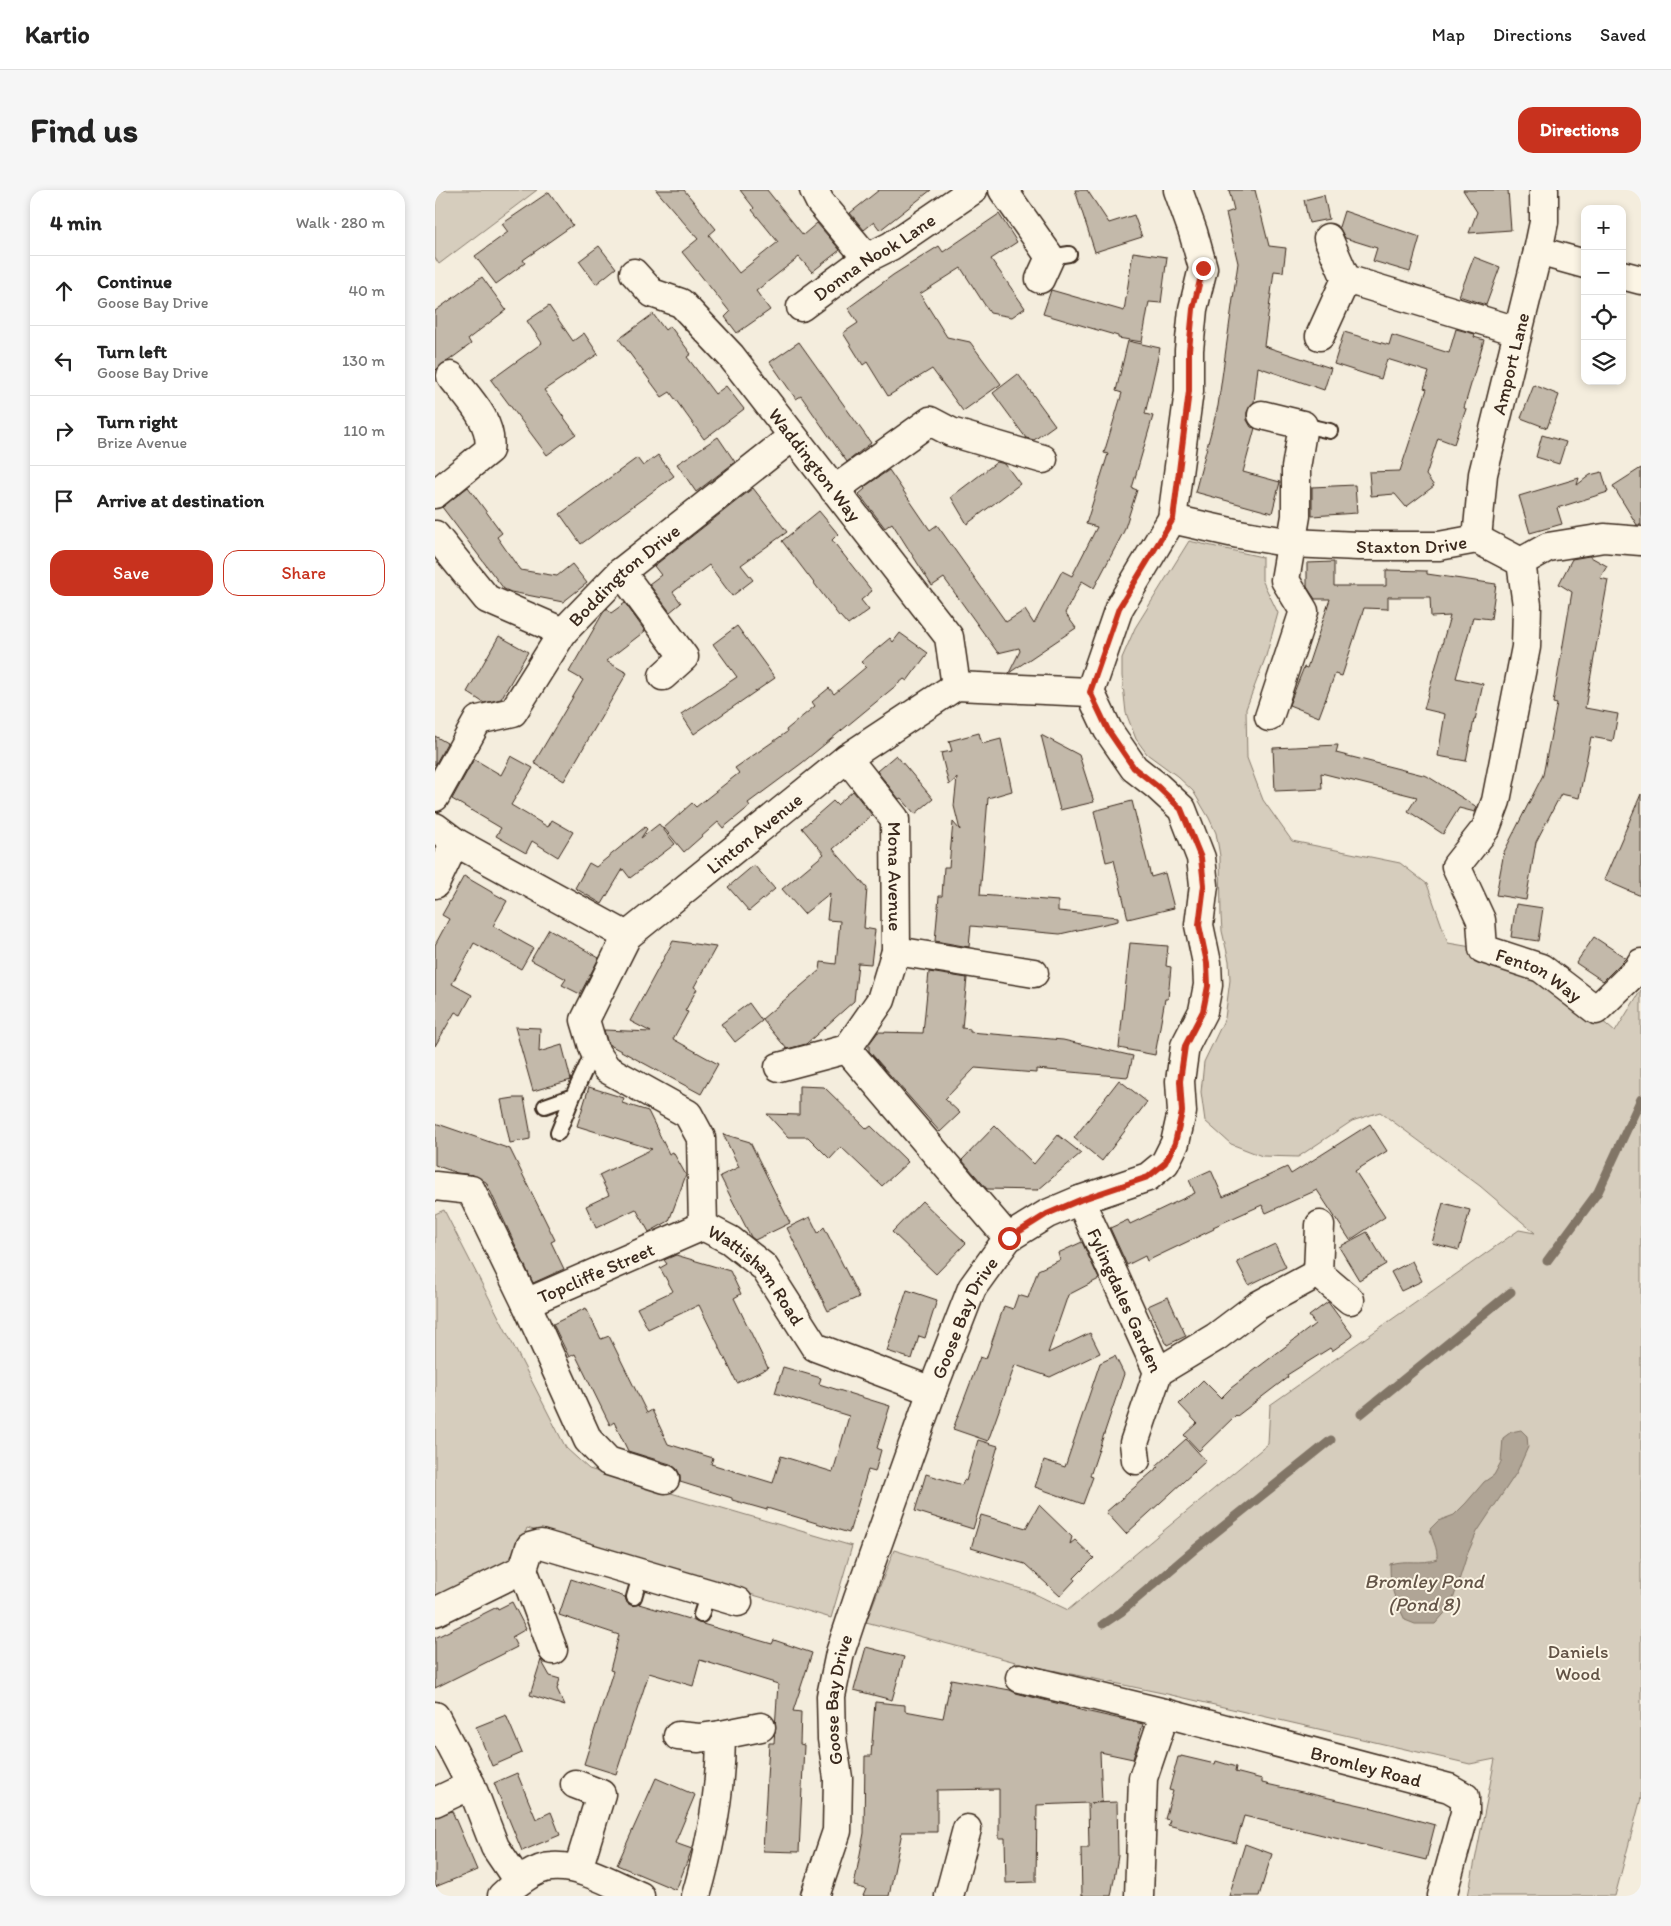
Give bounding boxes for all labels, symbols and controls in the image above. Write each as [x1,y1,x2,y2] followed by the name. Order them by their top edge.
[25,20,90,49] text: Kartio
[1432,24,1465,46] text: Map
[1493,24,1572,46] text: Directions
[1600,24,1646,46] text: Saved
[1518,107,1641,153] button: Directions
[30,109,138,151] text: Find us
[1581,205,1626,385] map controls
[1581,205,1626,250] button: +
[809,208,940,306] street label: Donna Nook Lane
[50,210,102,235] text: 4 min
[296,213,385,232] text: Walk · 280 m
[1581,250,1626,295] button: −
[1192,257,1215,280] route end
[97,270,172,293] text: Continue
[50,277,78,305] icon: ahead
[348,281,385,300] text: 40 m
[97,293,209,312] text: Goose Bay Drive
[1581,295,1626,340] button: locate
[1487,310,1534,417] street label: Amport Lane
[97,340,167,363] text: Turn left
[1581,340,1626,385] button: layers
[50,347,78,375] icon: left
[342,351,385,370] text: 130 m
[97,363,209,382] text: Goose Bay Drive
[764,403,867,526] street label: Waddington Way
[97,410,178,433] text: Turn right
[50,417,78,445] icon: right
[343,421,385,440] text: 110 m
[97,433,187,452] text: Brize Avenue
[50,487,78,515] icon: arrive
[97,489,264,512] text: Arrive at destination
[563,519,684,631] street label: Boddington Drive
[1356,530,1469,558] street label: Staxton Drive
[50,550,213,596] button: Save
[223,550,385,596] button: Share
[702,787,807,879] street label: Linton Avenue
[884,822,907,931] street label: Mona Avenue
[1493,942,1587,1007] street label: Fenton Way
[704,1219,810,1330] street label: Wattisham Road
[1083,1224,1168,1376] street label: Fylingdales Garden
[998,1227,1021,1250] route start
[534,1237,658,1308] street label: Topcliffe Street
[926,1252,1002,1382] street label: Goose Bay Drive
[1364,1569,1486,1616] water label: Bromley Pond (Pond 8)
[819,1631,857,1767] street label: Goose Bay Drive
[1547,1640,1609,1685] park label: Daniels Wood
[1308,1740,1424,1792] street label: Bromley Road

